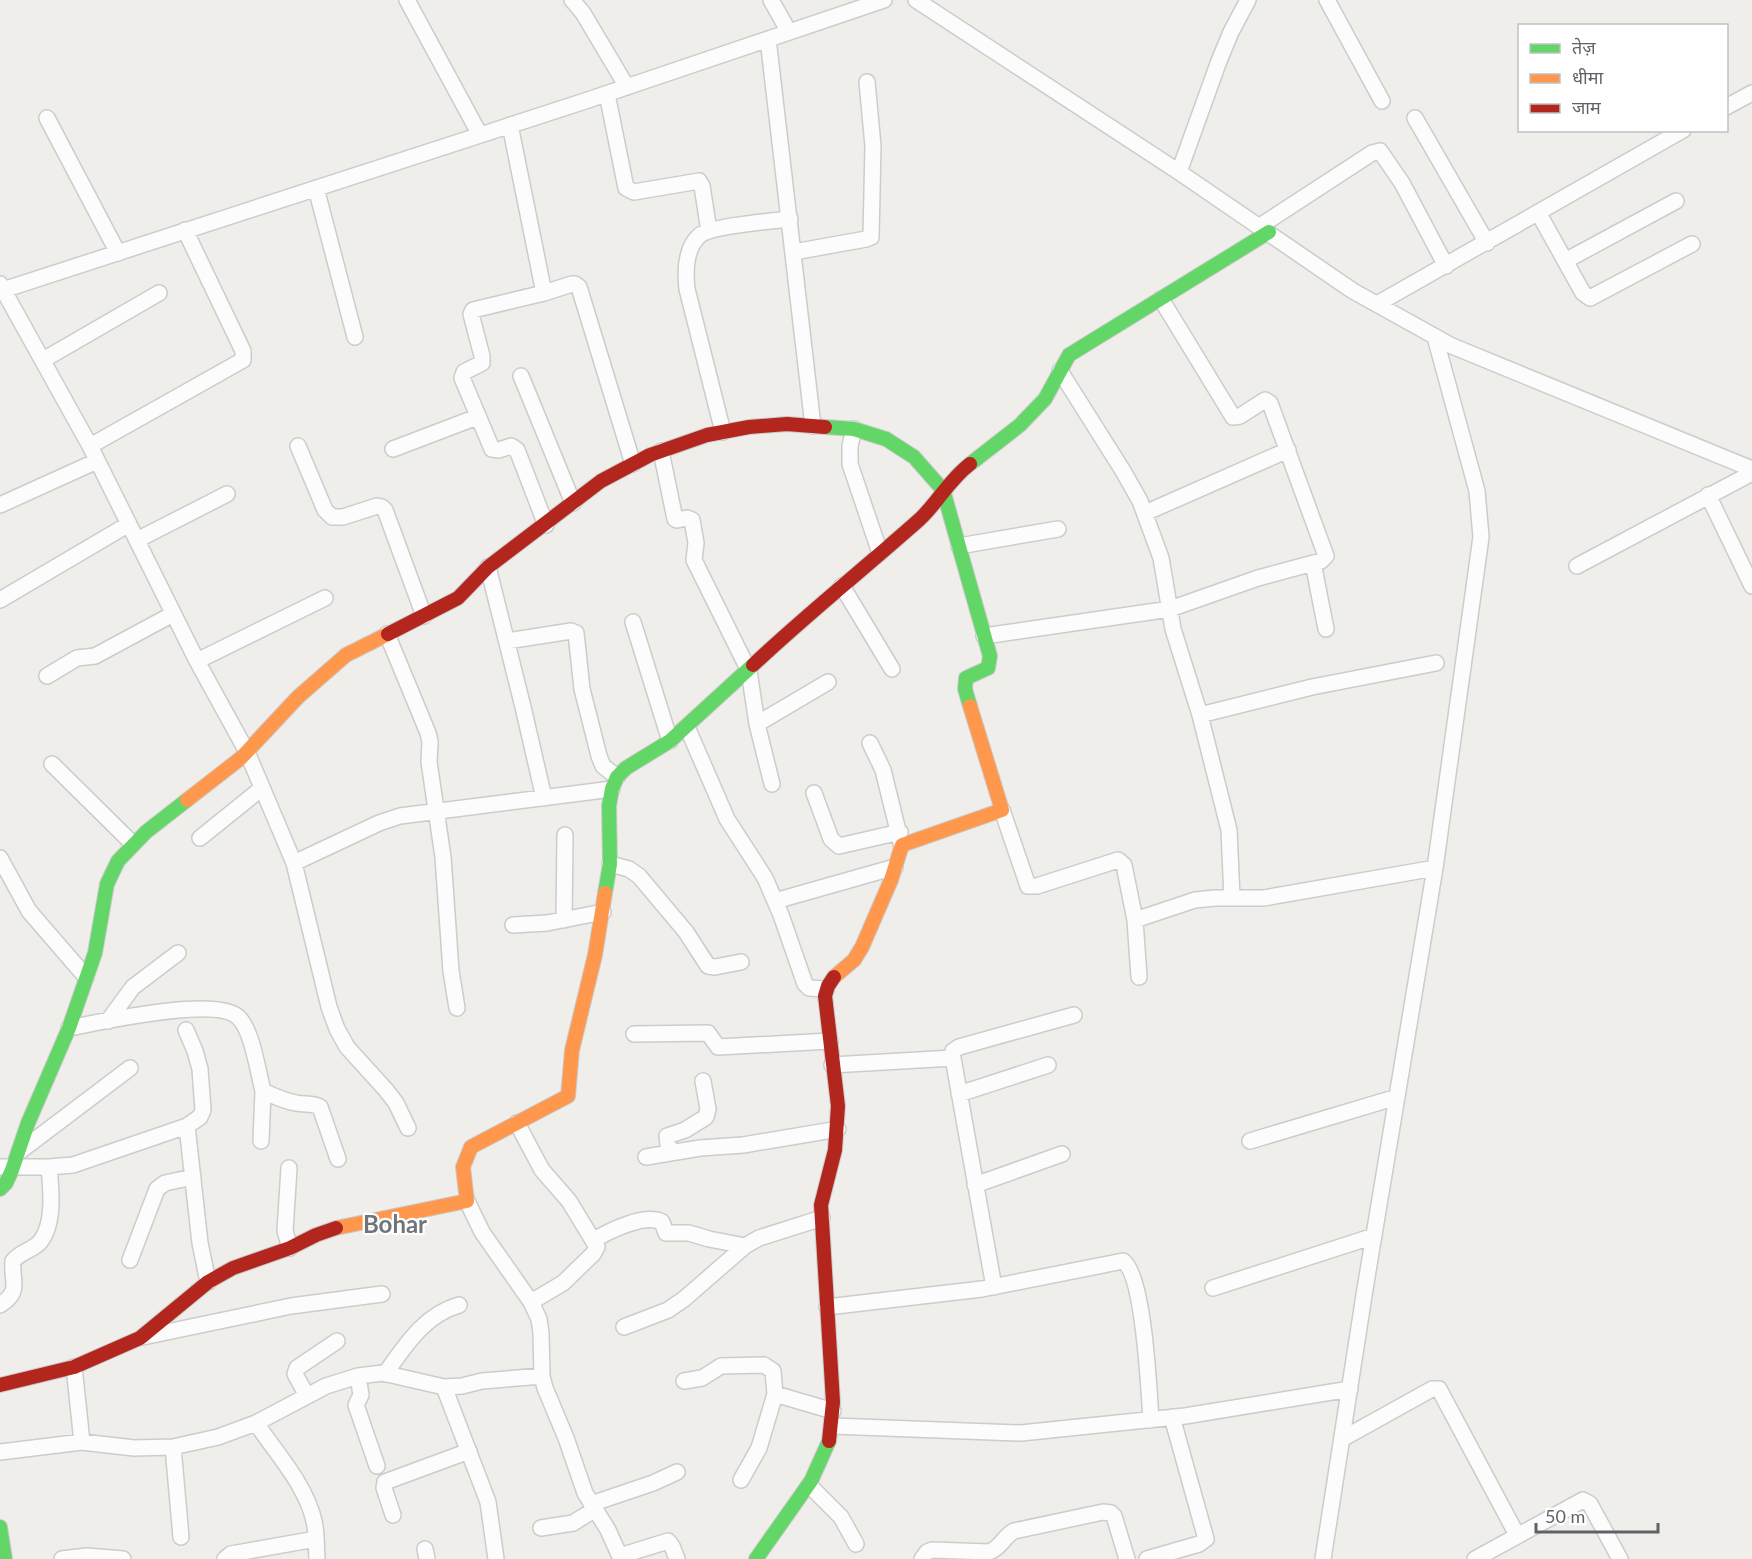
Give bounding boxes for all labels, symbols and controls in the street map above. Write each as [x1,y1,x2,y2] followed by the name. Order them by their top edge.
[1518,24,1728,132] legend
[1572,36,1596,58] text: तेज़
[1572,66,1603,88] text: धीमा
[1572,96,1602,118] text: जाम
[363,1209,427,1238] district label: Bohar
[1536,1496,1658,1534] scale bar
[1545,1505,1585,1527] text: 50 m

